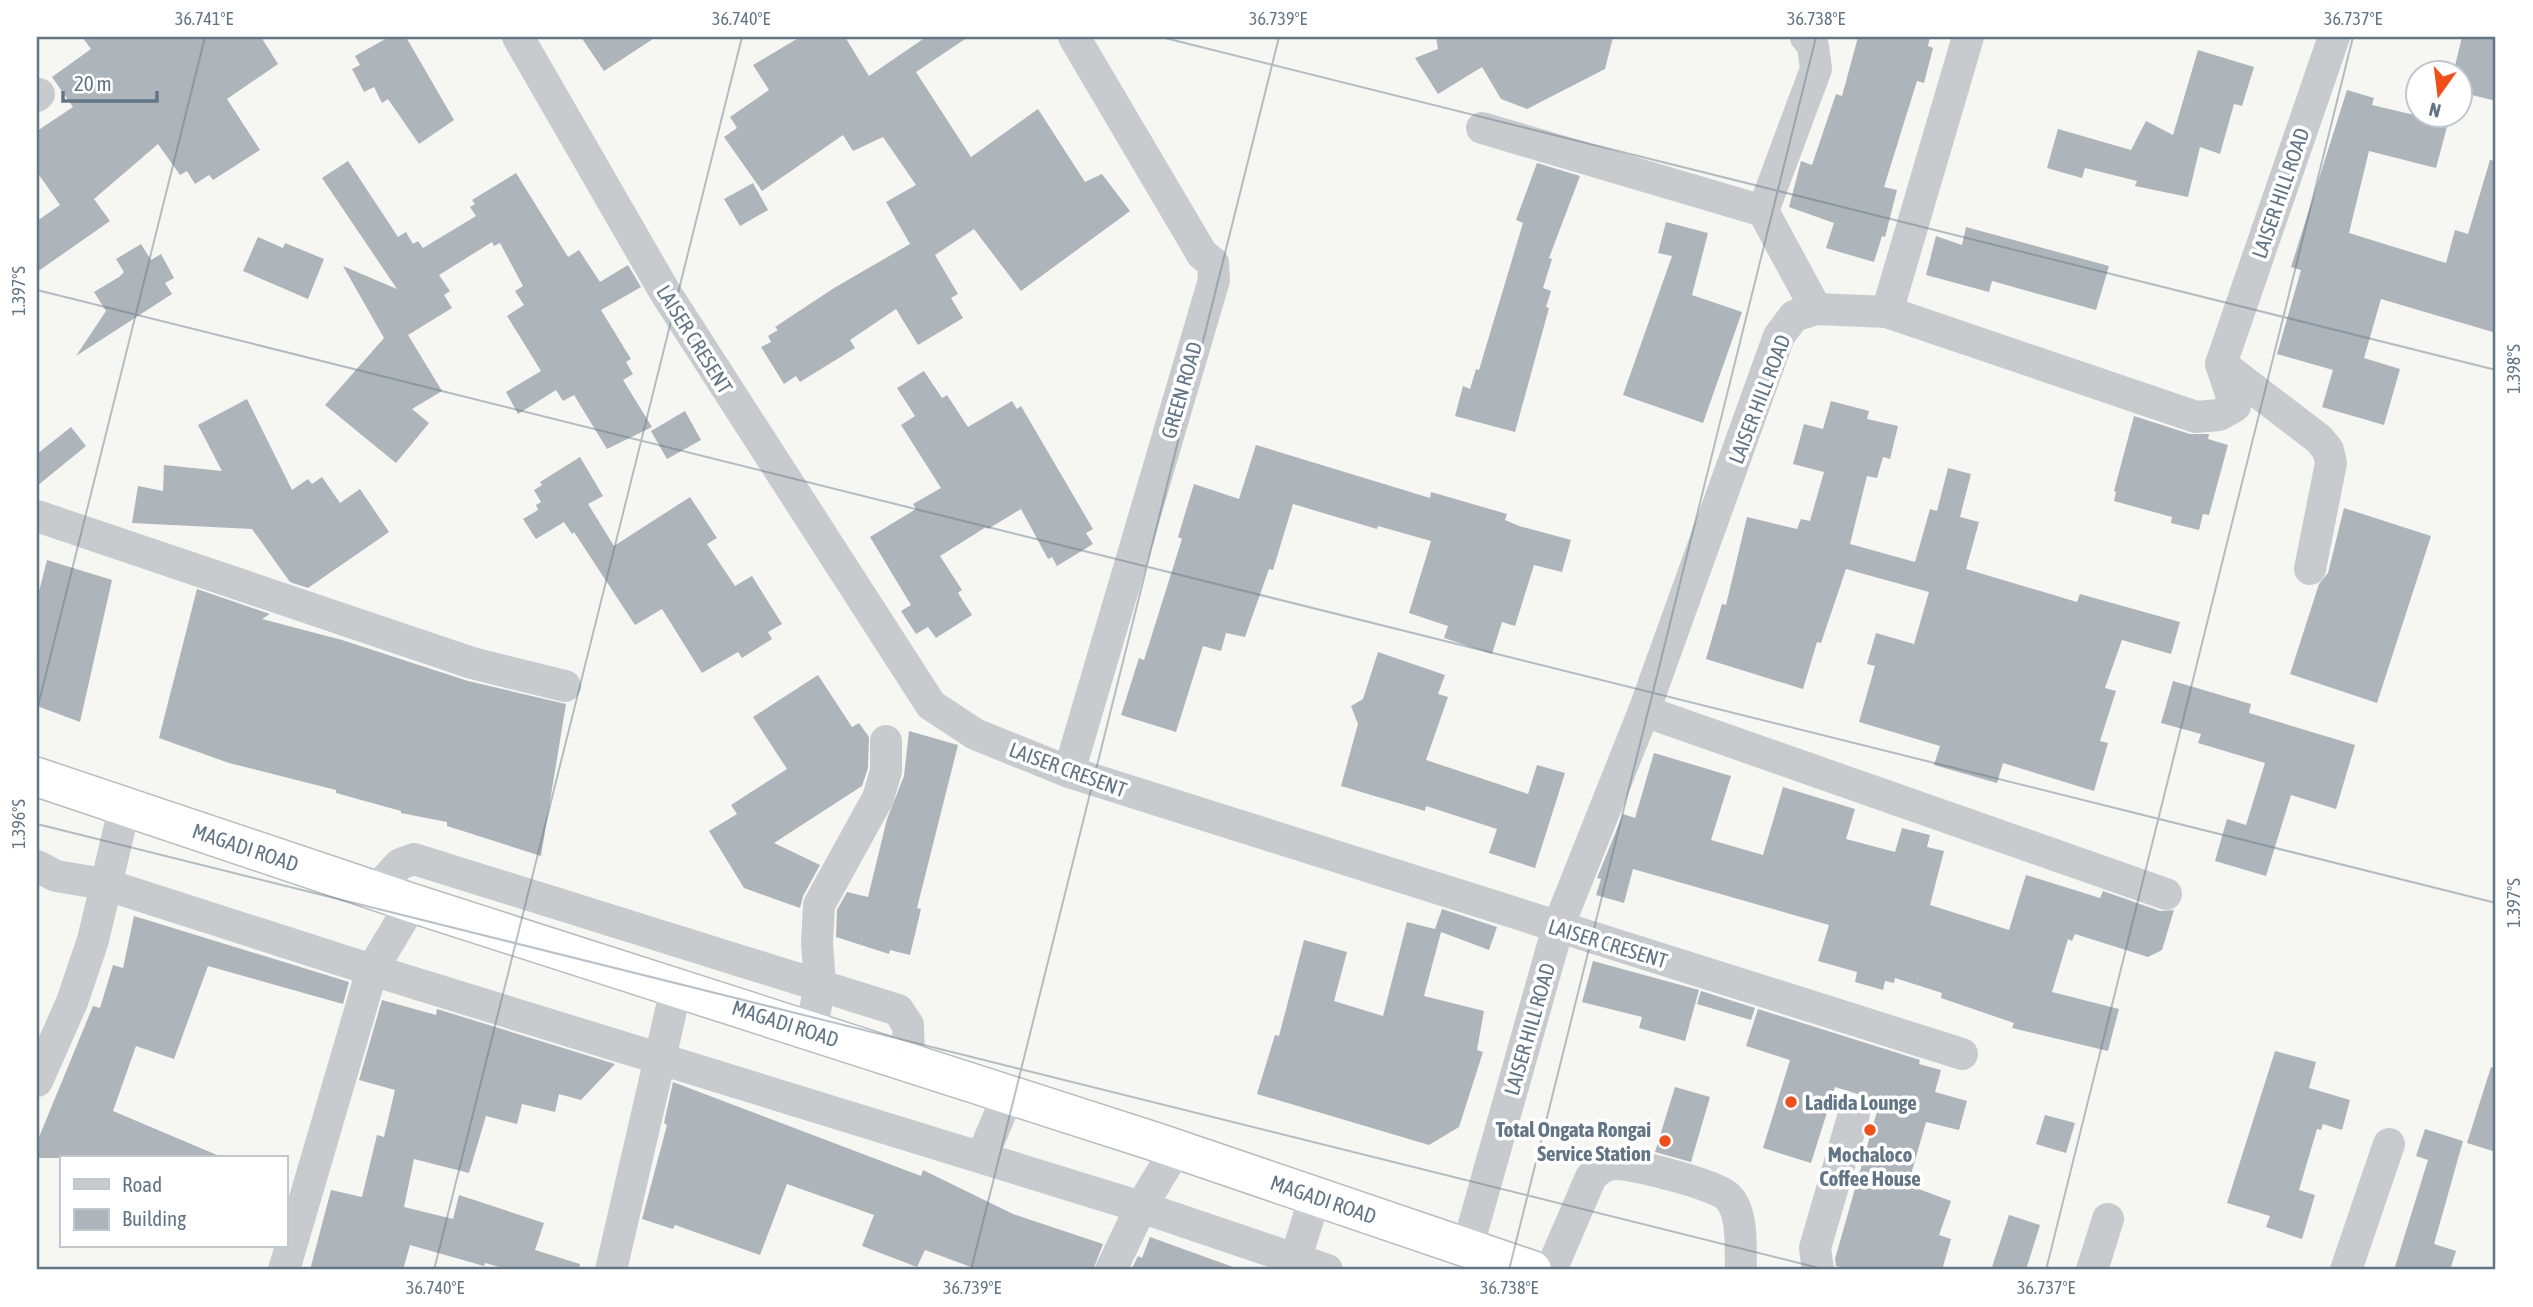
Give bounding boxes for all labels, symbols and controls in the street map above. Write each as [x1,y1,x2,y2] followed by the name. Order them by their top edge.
[175,8,233,29] text: 36.741°E
[712,8,770,29] text: 36.740°E
[1249,8,1307,29] text: 36.739°E
[1787,8,1845,29] text: 36.738°E
[2324,8,2382,29] text: 36.737°E
[63,60,158,104] scale bar
[2404,60,2474,130] north arrow
[74,71,112,95] text: 20 m
[2427,98,2443,123] text: N
[2246,125,2314,261] street label: LAISER HILL ROAD
[8,266,29,316] text: 1.397°S
[652,280,738,398] street label: LAISER CRESENT
[1723,331,1795,467] street label: LAISER HILL ROAD
[1156,339,1206,441] street label: GREEN ROAD
[2503,344,2524,394] text: 1.398°S
[1006,737,1130,801] street label: LAISER CRESENT
[8,799,29,849] text: 1.396°S
[189,818,302,876] street label: MAGADI ROAD
[2503,878,2524,928] text: 1.397°S
[1546,914,1670,972] street label: LAISER CRESENT
[1499,960,1559,1098] street label: LAISER HILL ROAD
[729,995,842,1051] street label: MAGADI ROAD
[1805,1090,1917,1114] place label: Ladida Lounge
[1783,1094,1799,1110] marker: Ladida Lounge
[1496,1117,1651,1165] place label: Total Ongata Rongai Service Station
[1862,1122,1878,1138] marker: Mochaloco Coffee House
[1657,1133,1673,1149] marker: Total Ongata Rongai Service Station
[1819,1142,1921,1190] place label: Mochaloco Coffee House
[60,1156,287,1248] legend
[1267,1170,1380,1228] street label: MAGADI ROAD
[122,1172,162,1196] text: Road
[122,1206,186,1230] text: Building
[406,1277,464,1298] text: 36.740°E
[943,1277,1001,1298] text: 36.739°E
[1480,1277,1538,1298] text: 36.738°E
[2017,1277,2075,1298] text: 36.737°E

